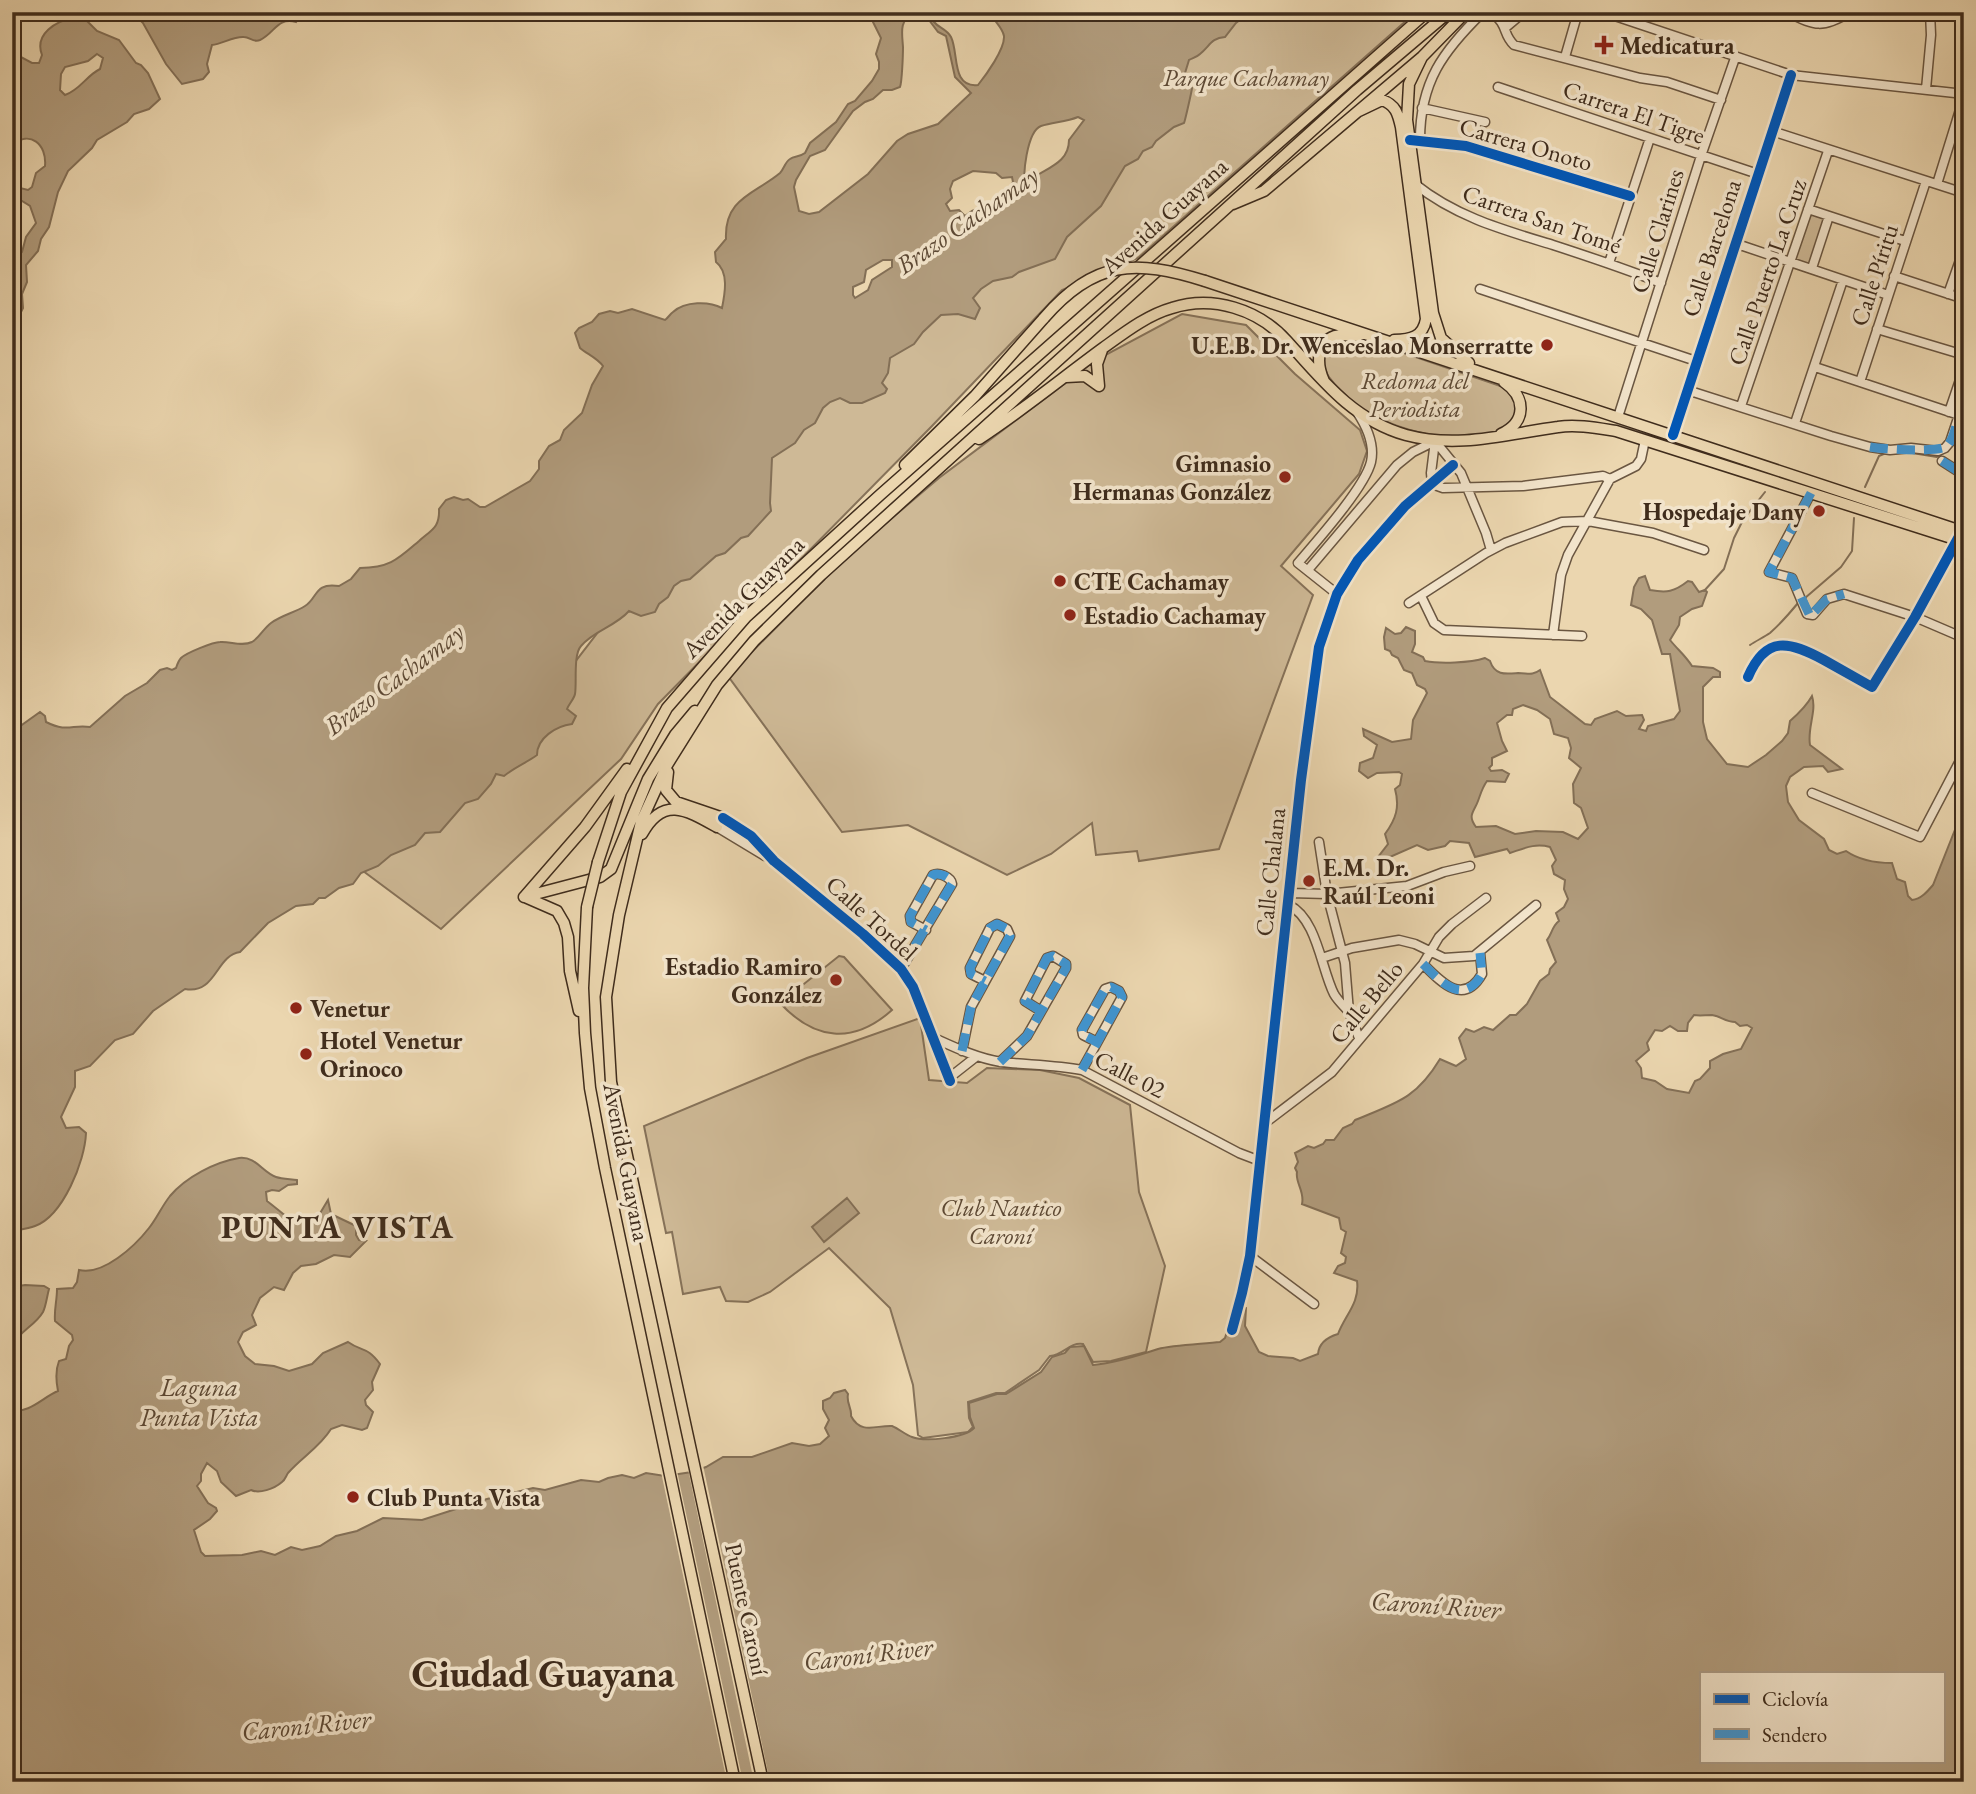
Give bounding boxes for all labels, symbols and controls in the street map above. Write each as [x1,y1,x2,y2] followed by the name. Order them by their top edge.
[1620,30,1735,61] place label: Medicatura
[1594,35,1614,55] marker: Medicatura
[1163,62,1329,94] park label: Parque Cachamay
[1559,73,1709,151] street label: Carrera El Tigre
[1456,110,1596,178] street label: Carrera Onoto
[1093,150,1234,282] street label: Avenida Guayana
[888,158,1045,282] water label: Brazo Cachamay
[1623,165,1691,297] street label: Calle Clarines
[1674,175,1748,321] street label: Calle Barcelona
[1721,175,1813,369] street label: Calle Puerto La Cruz
[1458,177,1626,261] street label: Carrera San Tomé
[1843,220,1905,330] street label: Calle Píritu
[1191,330,1533,361] place label: U.E.B. Dr. Wenceslao Monserratte
[1539,337,1555,353] marker: U.E.B. Dr. Wenceslao Monserratte
[1361,365,1470,424] park label: Redoma del Periodista
[1073,448,1272,507] place label: Gimnasio Hermanas González
[1277,469,1293,485] marker: Gimnasio Hermanas González
[1643,496,1805,528] place label: Hospedaje Dany
[1811,503,1827,519] marker: Hospedaje Dany
[675,529,811,665] street label: Avenida Guayana
[1074,566,1229,598] place label: CTE Cachamay
[1052,573,1068,589] marker: CTE Cachamay
[1084,600,1266,632] place label: Estadio Cachamay
[1062,607,1078,623] marker: Estadio Cachamay
[316,615,471,743] water label: Brazo Cachamay
[1248,806,1292,938] street label: Calle Chalana
[1323,852,1435,911] place label: E.M. Dr. Raúl Leoni
[820,869,925,967] street label: Calle Tordel
[1301,873,1317,889] marker: E.M. Dr. Raúl Leoni
[665,951,823,1010] place label: Estadio Ramiro González
[1322,954,1410,1050] street label: Calle Bello
[828,972,844,988] marker: Estadio Ramiro González
[310,993,390,1024] place label: Venetur
[288,1000,304,1016] marker: Venetur
[320,1025,463,1084] place label: Hotel Venetur Orinoco
[1089,1043,1171,1105] street label: Calle 02
[298,1046,314,1062] marker: Hotel Venetur Orinoco
[596,1079,658,1244] street label: Avenida Guayana
[940,1192,1062,1251] park label: Club Nautico Caroní
[221,1206,455,1248] district label: PUNTA VISTA
[139,1370,259,1434] water label: Laguna Punta Vista
[367,1482,541,1513] place label: Club Punta Vista
[345,1489,361,1505] marker: Club Punta Vista
[718,1540,776,1678] street label: Puente Caroní
[1370,1584,1503,1627] water label: Caroní River
[801,1629,936,1679] water label: Caroní River
[412,1649,675,1698] district label: Ciudad Guayana
[1700,1672,1944,1762] legend
[1762,1685,1829,1712] text: Ciclovía
[240,1701,373,1749] water label: Caroní River
[1762,1721,1827,1748] text: Sendero

